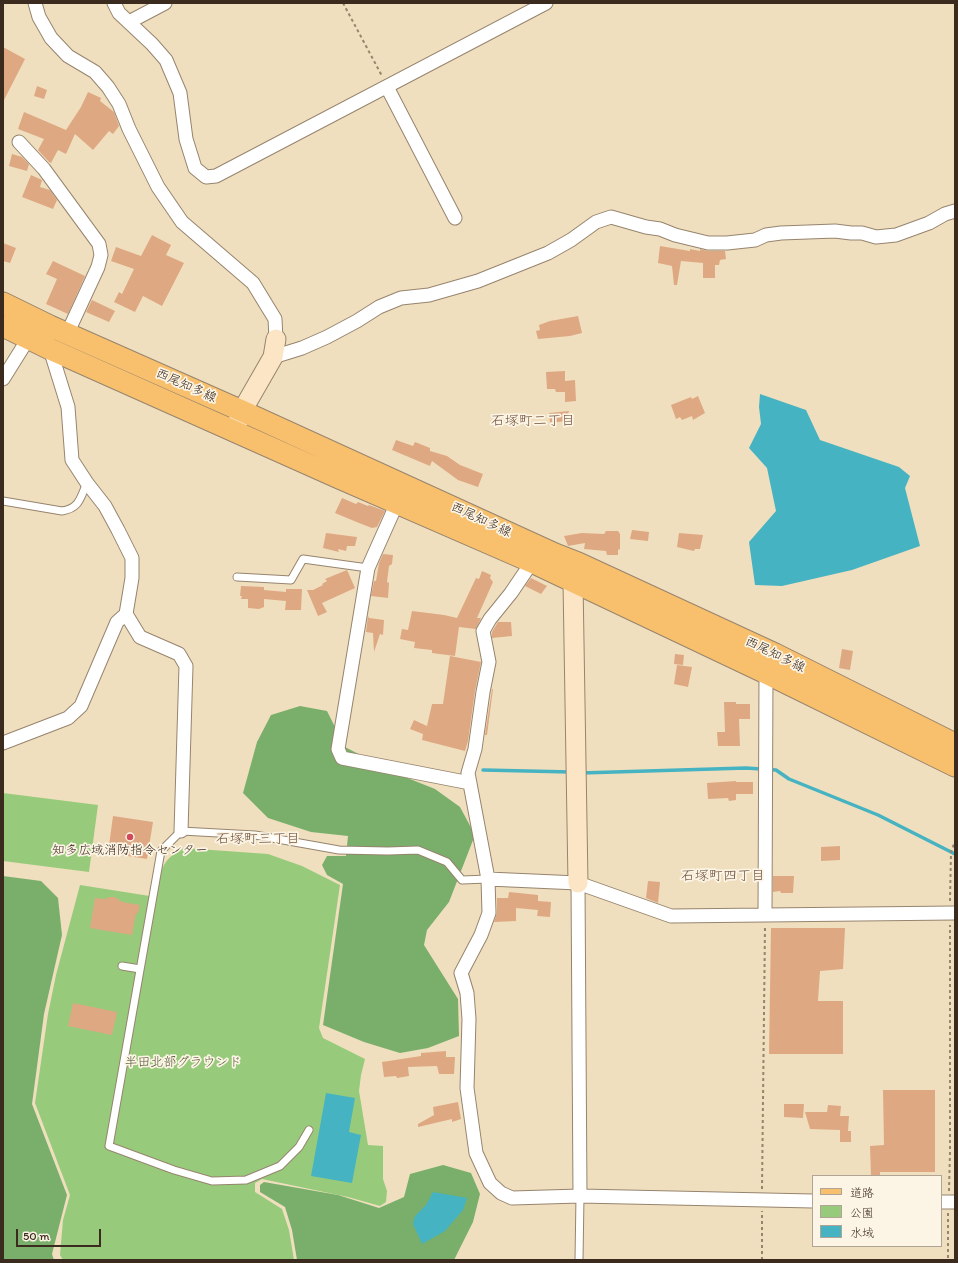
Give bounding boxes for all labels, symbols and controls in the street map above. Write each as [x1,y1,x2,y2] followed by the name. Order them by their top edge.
[153,366,219,406] street label: 西尾知多線
[491,413,575,429] district label: 石塚町二丁目
[448,499,514,541] street label: 西尾知多線
[742,634,808,676] street label: 西尾知多線
[216,831,300,847] district label: 石塚町三丁目
[125,832,135,842] marker: 知多広域消防指令センター
[52,843,208,859] place label: 知多広域消防指令センター
[681,868,765,884] district label: 石塚町四丁目
[125,1055,241,1071] park label: 半田北部グラウンド
[812,1175,942,1247] legend
[850,1186,874,1200] text: 道路
[850,1206,874,1220] text: 公園
[18,1221,103,1247] scale bar
[850,1226,874,1240] text: 水域
[23,1229,49,1243] text: 50 m

